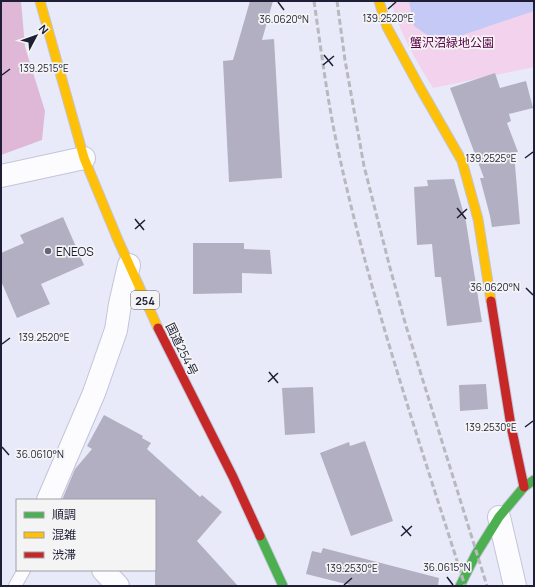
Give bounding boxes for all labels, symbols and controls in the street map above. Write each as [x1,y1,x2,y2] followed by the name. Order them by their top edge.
[362,11,414,25] text: 139.2520°E
[259,12,309,26] text: 36.0620°N
[16,16,56,56] north arrow
[36,21,52,37] text: N
[410,34,494,51] park label: 蟹沢沼緑地公園
[19,61,69,75] text: 139.2515°E
[466,151,517,165] text: 139.2525°E
[56,243,94,260] place label: ENEOS
[43,246,53,256] marker: ENEOS
[470,280,520,294] text: 36.0620°N
[131,291,159,309] road number: 254
[162,320,202,378] street label: 国道254号
[18,330,70,344] text: 139.2520°E
[465,420,517,434] text: 139.2530°E
[16,447,64,461] text: 36.0610°N
[16,499,156,571] legend
[52,506,76,523] text: 順調
[52,526,76,543] text: 混雑
[52,546,76,563] text: 渋滞
[423,560,471,574] text: 36.0615°N
[326,561,378,575] text: 139.2530°E

